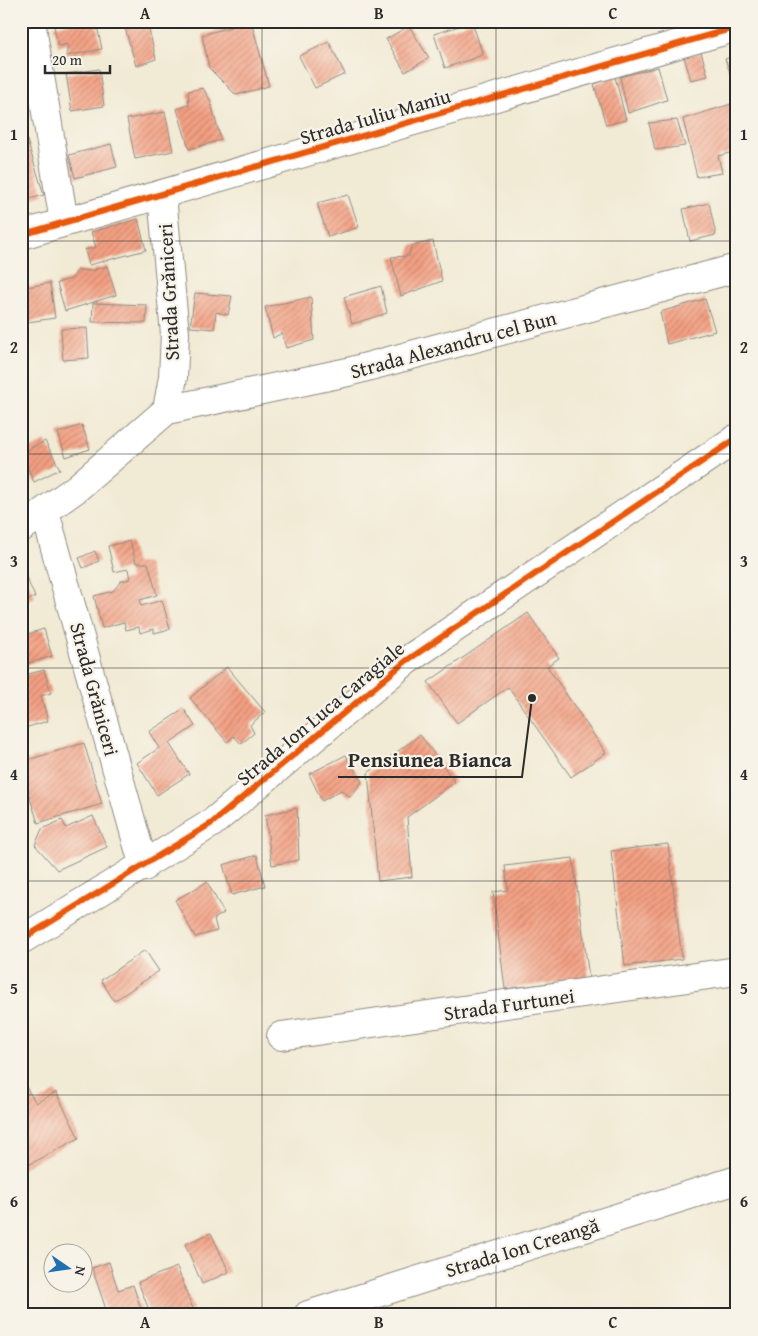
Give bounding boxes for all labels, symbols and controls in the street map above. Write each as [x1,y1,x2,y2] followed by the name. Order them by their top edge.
[140,1,151,25] text: A
[374,1,384,25] text: B
[608,1,618,25] text: C
[45,42,110,74] scale bar
[52,49,83,70] text: 20 m
[296,81,454,151] street label: Strada Iuliu Maniu
[10,122,18,146] text: 1
[740,122,748,146] text: 1
[150,222,186,361] street label: Strada Grăniceri
[347,303,559,385] street label: Strada Alexandru cel Bun
[10,335,18,359] text: 2
[740,335,748,359] text: 2
[10,549,18,573] text: 3
[740,549,748,573] text: 3
[63,619,127,759] street label: Strada Grăniceri
[229,634,411,792] street label: Strada Ion Luca Caragiale
[338,741,522,777] callout: Pensiunea Bianca
[348,744,512,775] text: Pensiunea Bianca
[10,762,18,786] text: 4
[740,762,748,786] text: 4
[10,976,18,1000] text: 5
[740,976,748,1000] text: 5
[442,980,577,1028] street label: Strada Furtunei
[10,1189,18,1213] text: 6
[740,1189,748,1213] text: 6
[442,1210,603,1284] street label: Strada Ion Creangă
[42,1244,92,1294] north arrow
[70,1264,91,1278] text: N
[140,1310,151,1334] text: A
[374,1310,384,1334] text: B
[608,1310,618,1334] text: C

